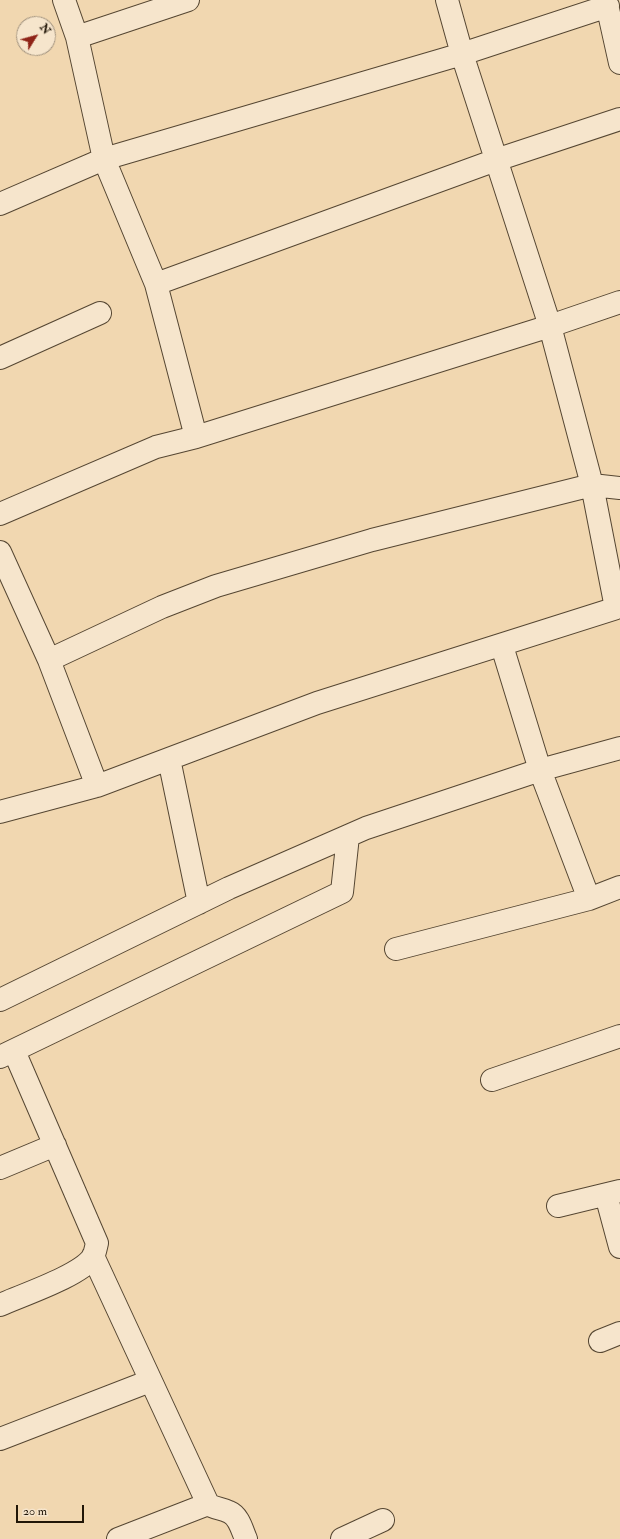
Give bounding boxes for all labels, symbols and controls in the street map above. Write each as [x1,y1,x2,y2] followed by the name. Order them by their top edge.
[16,16,56,56] north arrow
[37,21,53,37] text: N
[18,1497,86,1523] scale bar
[23,1504,47,1519] text: 20 m

